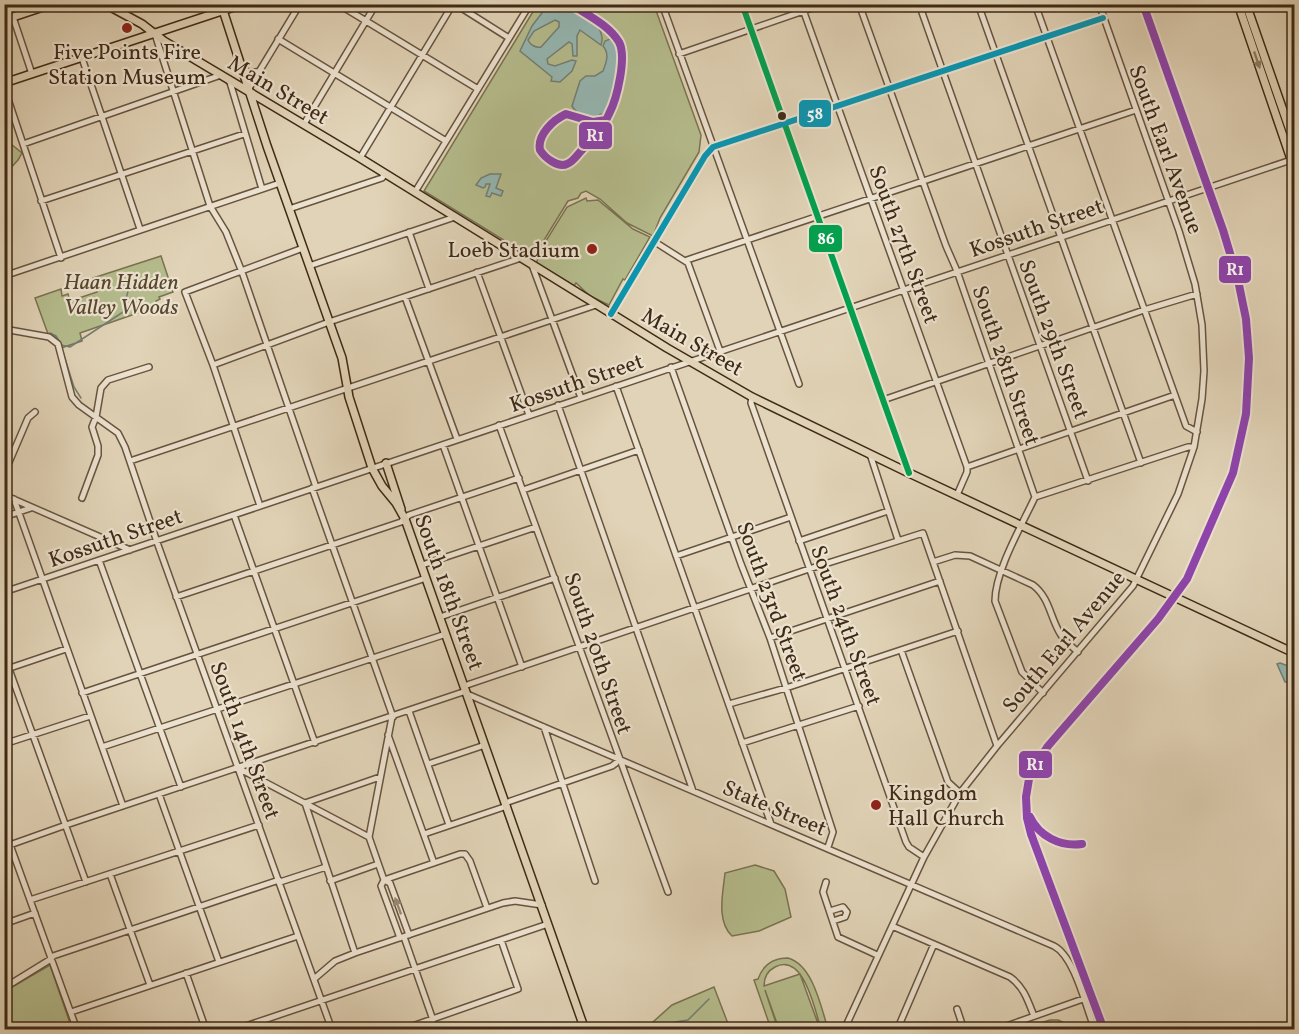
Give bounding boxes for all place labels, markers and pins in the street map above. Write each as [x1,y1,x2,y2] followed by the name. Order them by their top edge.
[120,21,134,35] marker: Five Points Fire Station Museum
[48,38,206,94] place label: Five Points Fire Station Museum
[776,110,788,122] unlabelled marker
[447,236,580,267] place label: Loeb Stadium
[585,242,599,256] marker: Loeb Stadium
[888,779,1005,835] place label: Kingdom Hall Church
[869,798,883,812] marker: Kingdom Hall Church

